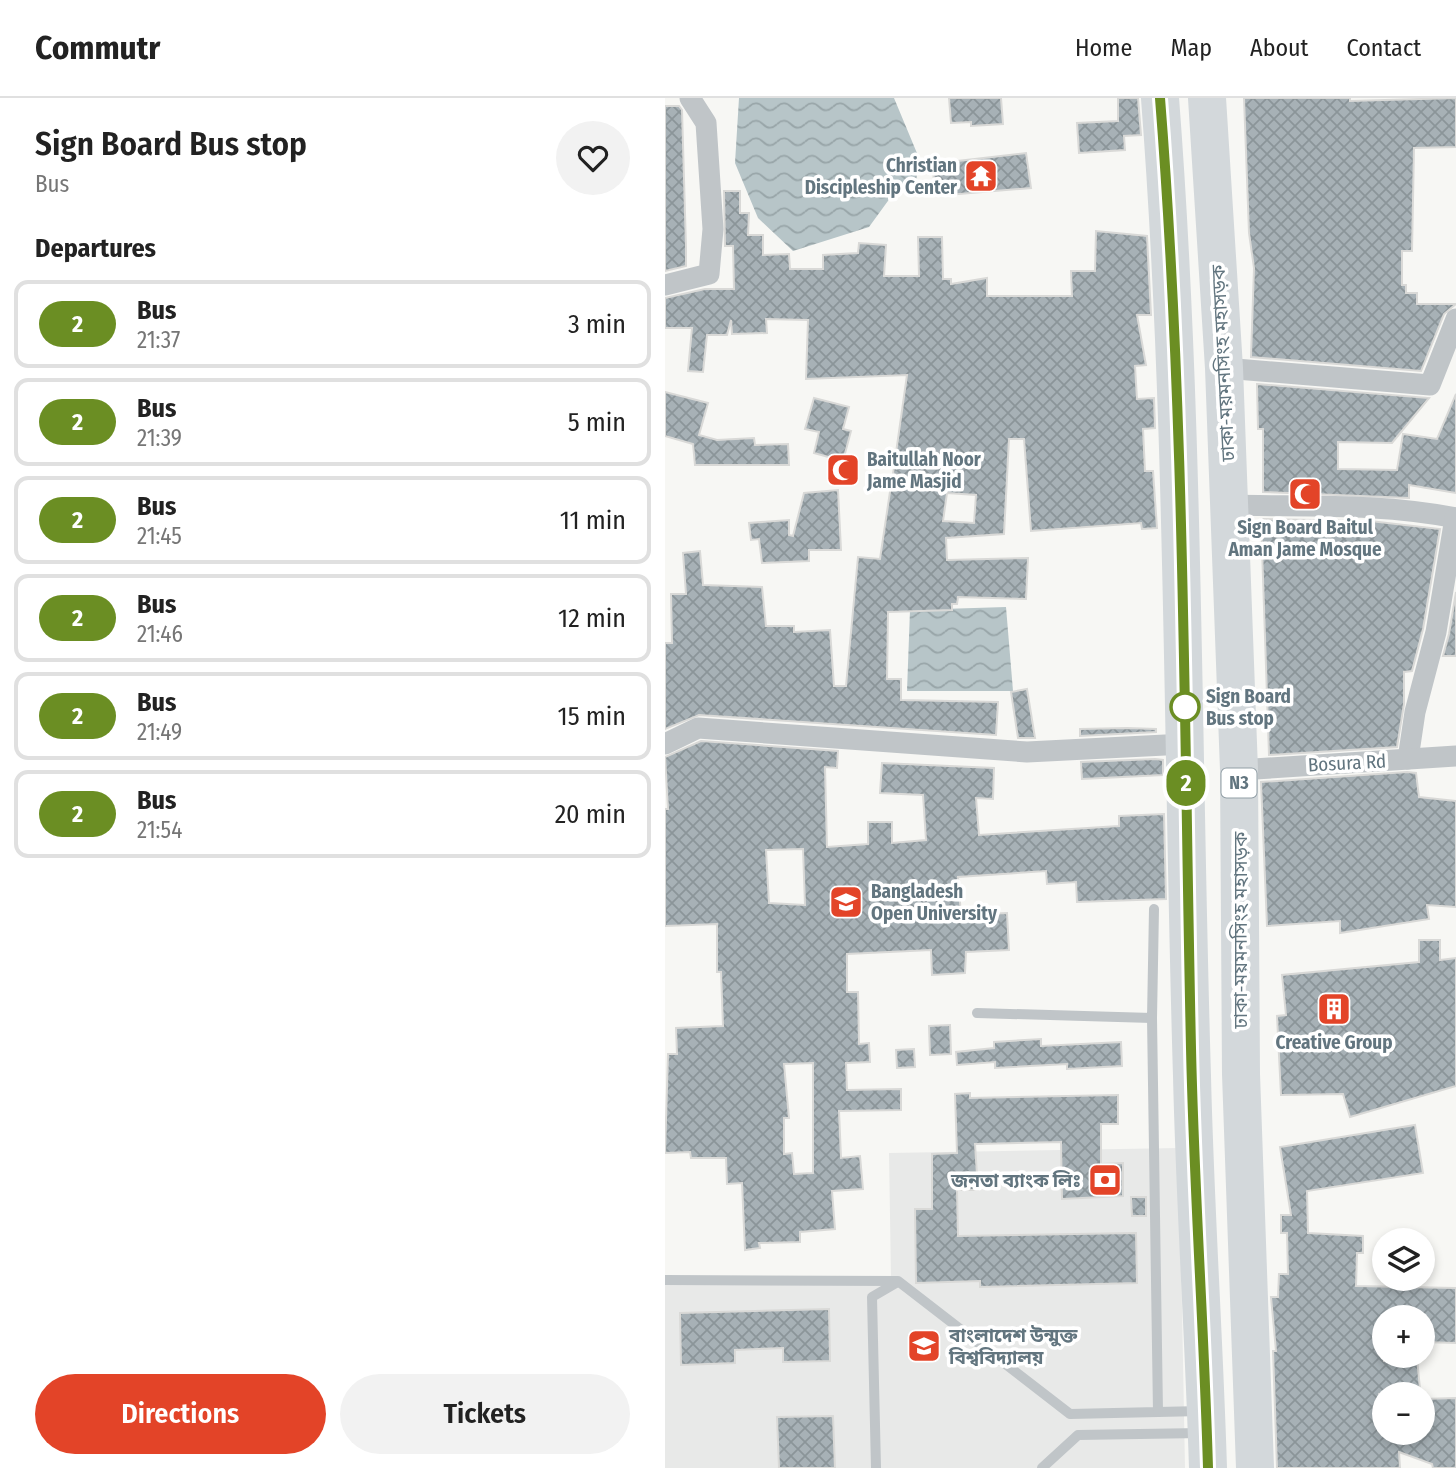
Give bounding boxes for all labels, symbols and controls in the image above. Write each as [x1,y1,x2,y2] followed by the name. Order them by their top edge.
[35,28,160,68] text: Commutr
[1075,34,1132,62] text: Home
[1170,34,1212,62] text: Map
[1250,34,1308,62] text: About
[1346,34,1421,62] text: Contact
[556,121,630,195] button: heart
[35,124,307,164] text: Sign Board Bus stop
[805,154,958,199] place label: Christian Discipleship Center
[962,157,1000,195] temple icon: Christian Discipleship Center
[35,170,69,198] text: Bus
[35,233,156,264] text: Departures
[1206,263,1240,463] street label: ঢাকা-ময়মনসিংহ মহাসড়ক
[137,295,176,326] text: Bus
[568,309,626,340] text: 3 min
[72,310,83,338] text: 2
[137,326,180,354] text: 21:37
[137,393,176,424] text: Bus
[568,407,626,438] text: 5 min
[72,408,83,436] text: 2
[137,424,182,452] text: 21:39
[866,448,982,493] place label: Baitullah Noor Jame Masjid
[824,451,862,489] mosque icon: Baitullah Noor Jame Masjid
[1286,475,1324,513] mosque icon: Sign Board Baitul Aman Jame Mosque
[137,491,176,522] text: Bus
[560,505,626,536] text: 11 min
[72,506,83,534] text: 2
[1227,516,1382,561] place label: Sign Board Baitul Aman Jame Mosque
[137,522,182,550] text: 21:45
[137,589,176,620] text: Bus
[558,603,626,634] text: 12 min
[72,604,83,632] text: 2
[137,620,183,648] text: 21:46
[1206,685,1291,730] place label: Sign Board Bus stop
[137,687,176,718] text: Bus
[1170,692,1200,722] marker: Sign Board Bus stop
[558,701,626,732] text: 15 min
[72,702,83,730] text: 2
[137,718,182,746] text: 21:49
[1307,749,1387,777] street label: Bosura Rd
[1163,760,1209,806] line badge: 2
[1221,768,1257,798] road number: N3
[1180,769,1192,797] text: 2
[137,785,176,816] text: Bus
[555,799,626,830] text: 20 min
[72,800,83,828] text: 2
[137,816,182,844] text: 21:54
[1229,831,1252,1029] street label: ঢাকা-ময়মনসিংহ মহাসড়ক
[871,880,998,925] place label: Bangladesh Open University
[827,883,865,921] school or university icon: Bangladesh Open University
[1315,990,1353,1028] building icon: Creative Group
[1275,1031,1393,1054] place label: Creative Group
[1086,1161,1124,1199] bank icon: জনতা ব্যাংক লিঃ
[950,1169,1081,1192] place label: জনতা ব্যাংক লিঃ
[1372,1228,1435,1445] map controls
[1372,1228,1435,1291] button: layers
[1372,1305,1435,1368] button: +
[948,1324,1078,1369] place label: বাংলাদেশ উন্মুক্ত বিশ্ববিদ্যালয়
[905,1327,943,1365] school or university icon: বাংলাদেশ উন্মুক্ত বিশ্ববিদ্যালয়
[35,1374,326,1454] button: Directions
[340,1374,630,1454] button: Tickets
[1372,1382,1435,1445] button: −

